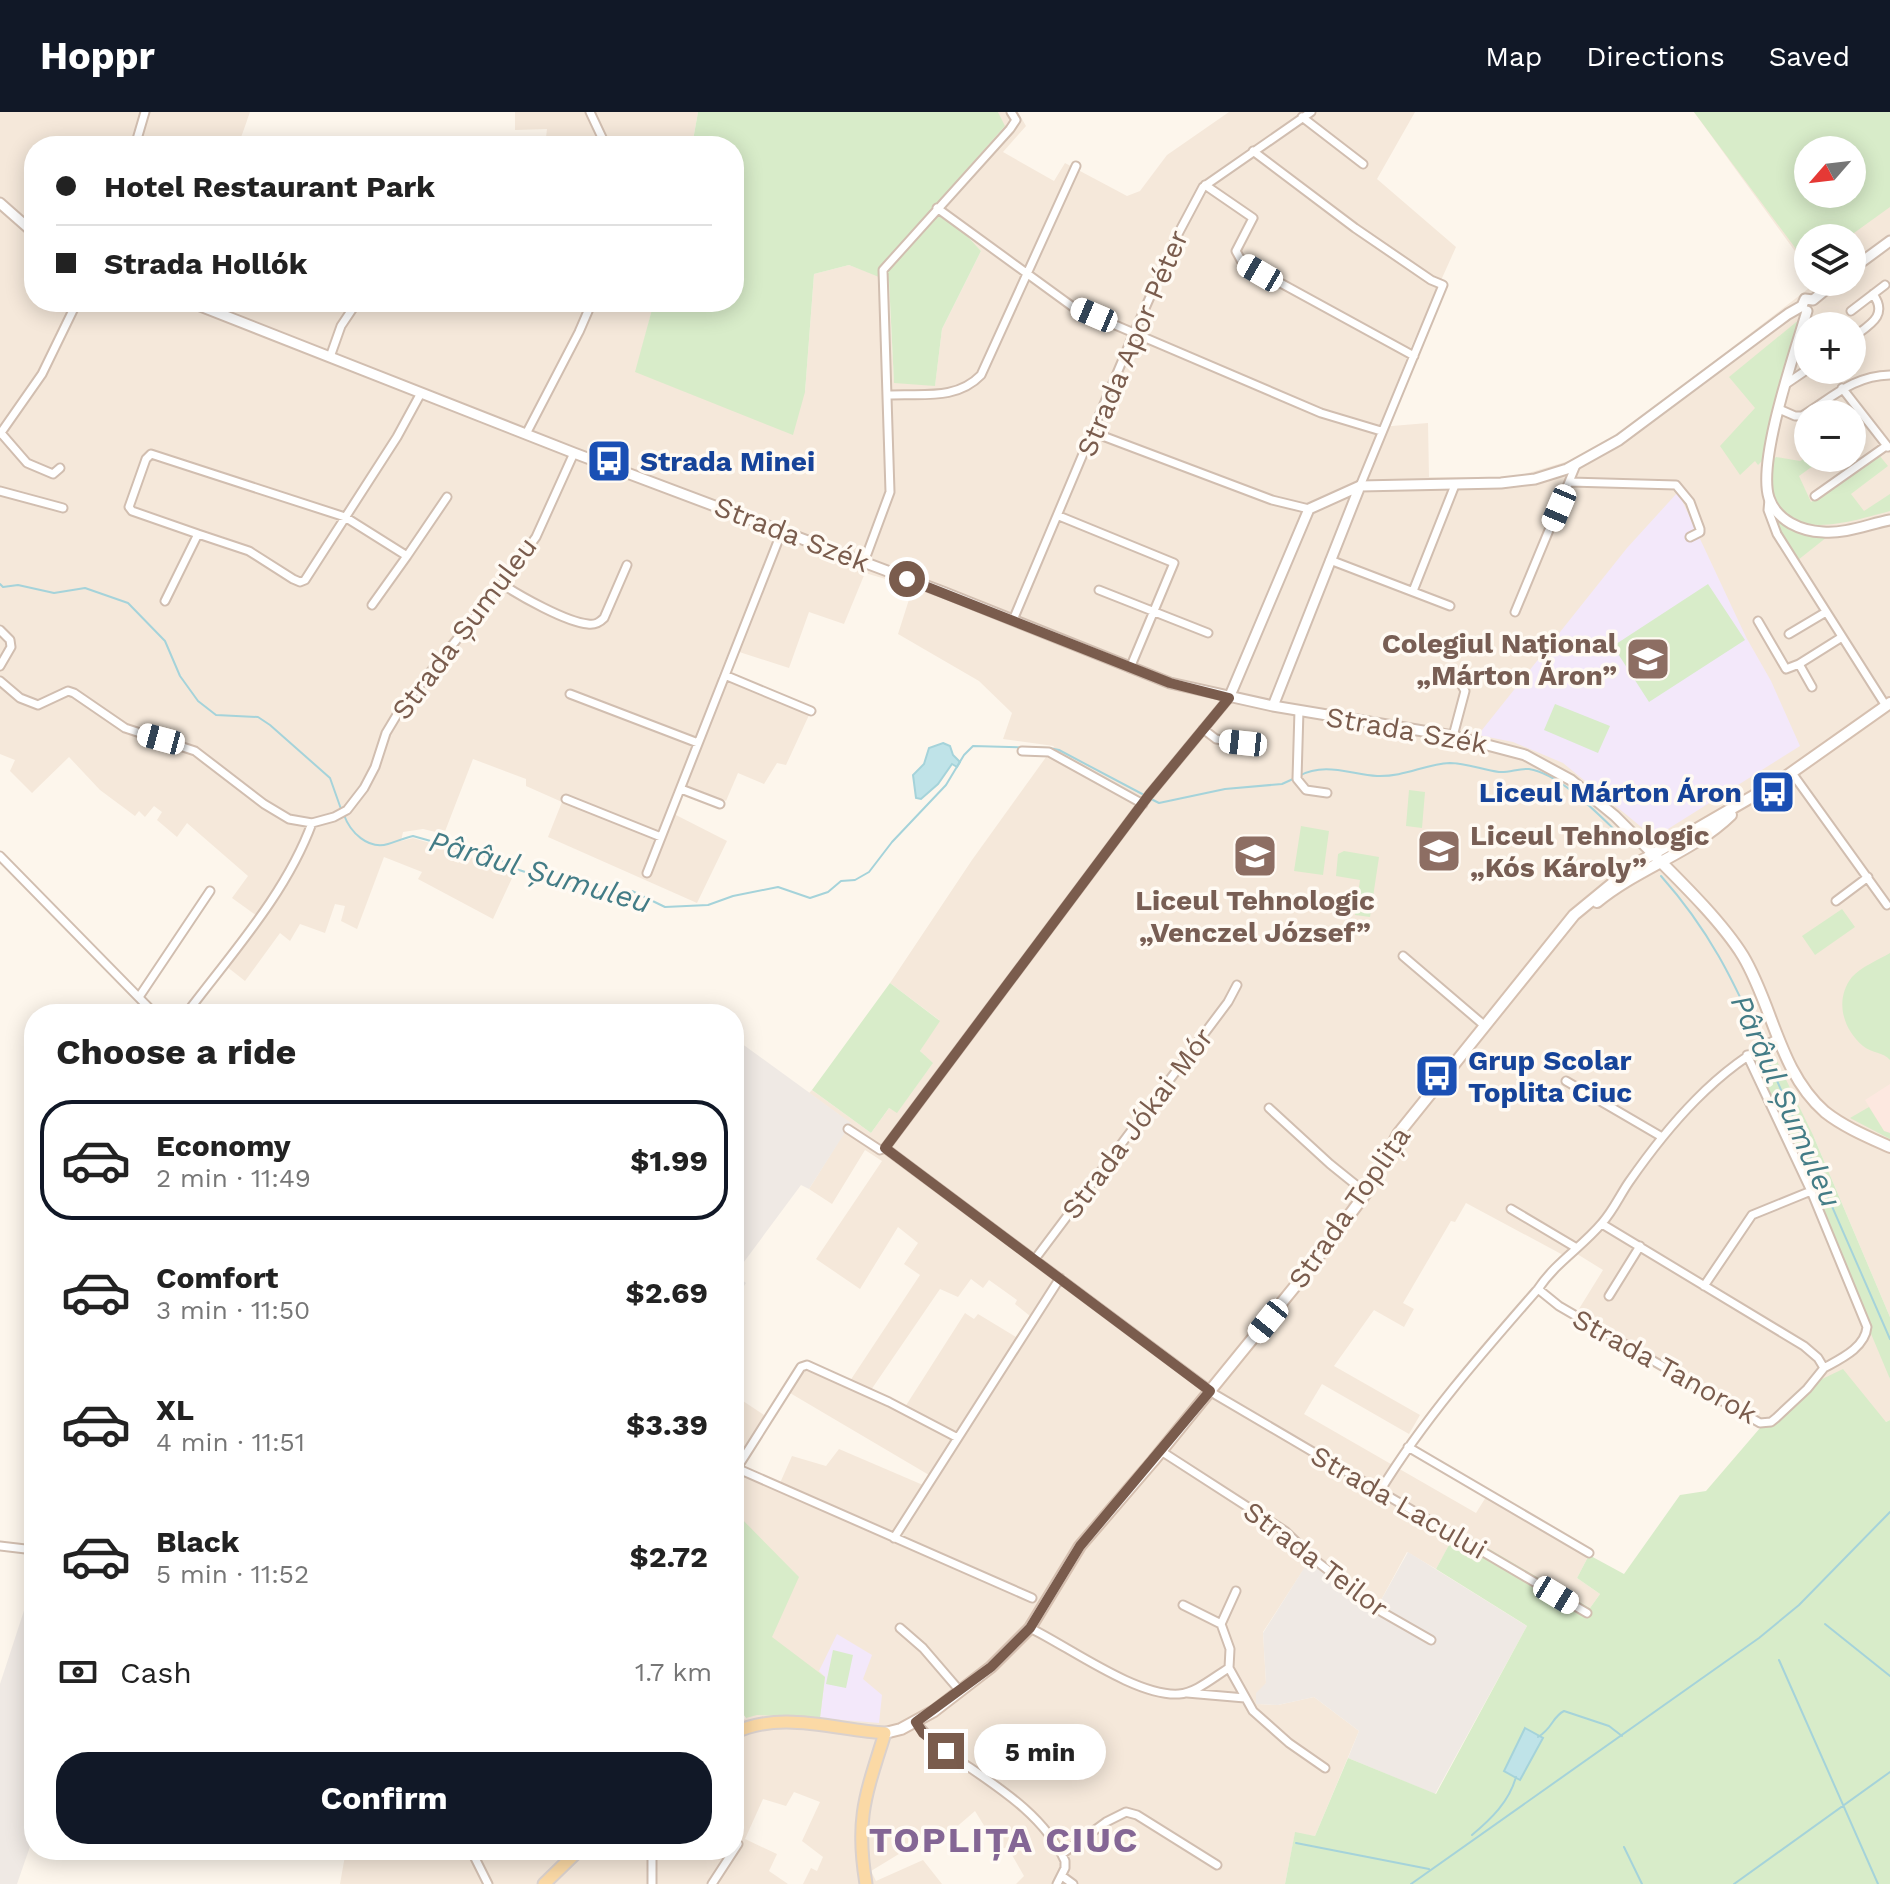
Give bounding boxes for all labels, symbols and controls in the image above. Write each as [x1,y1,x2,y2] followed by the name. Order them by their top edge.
[40,34,155,78] text: Hoppr
[1485,40,1542,73] text: Map
[1586,40,1725,73] text: Directions
[1769,40,1850,73] text: Saved
[1794,136,1866,208] north arrow
[1794,136,1866,472] map controls
[104,169,435,204] text: Hotel Restaurant Park
[1794,224,1866,296] button: layers
[1070,225,1195,461] street label: Strada Apor Péter
[104,246,307,281] text: Strada Hollók
[1233,251,1287,295] car
[1067,295,1121,335] car
[1794,312,1866,384] button: +
[1794,400,1866,472] button: −
[585,437,633,485] bus stop icon: Strada Minei
[640,445,815,478] place label: Strada Minei
[1539,481,1579,535] car
[710,490,874,579] street label: Strada Szék
[385,531,544,726] street label: Strada Șumuleu
[889,561,925,597] route start
[1382,627,1618,692] place label: Colegiul Național „Márton Áron”
[1624,635,1672,683] school or university icon: Colegiul Național „Márton Áron”
[1324,700,1490,761] street label: Strada Szék
[135,721,187,757] car
[1218,729,1268,757] car
[1749,768,1797,816] bus stop icon: Liceul Márton Áron
[1479,776,1742,809] place label: Liceul Márton Áron
[1470,819,1710,884] place label: Liceul Tehnologic „Kós Károly”
[425,823,655,920] water label: Pârâul Șumuleu
[1415,827,1463,875] school or university icon: Liceul Tehnologic „Kós Károly”
[1231,832,1279,880] school or university icon: Liceul Tehnologic „Venczel József”
[1135,884,1375,949] place label: Liceul Tehnologic „Venczel József”
[1724,989,1849,1213] water label: Pârâul Șumuleu
[1055,1021,1220,1225] street label: Strada Jókai Mór
[56,1031,296,1073] text: Choose a ride
[1468,1044,1632,1109] place label: Grup Scolar Toplita Ciuc
[1413,1052,1461,1100] bus stop icon: Grup Scolar Toplita Ciuc
[1281,1120,1417,1295] street label: Strada Toplița
[60,1124,132,1196] icon: car
[156,1128,291,1163] text: Economy
[630,1143,708,1178] text: $1.99
[156,1163,311,1193] text: 2 min · 11:49
[60,1256,132,1328] icon: car
[156,1260,278,1295] text: Comfort
[625,1275,708,1310] text: $2.69
[156,1295,310,1325] text: 3 min · 11:50
[1244,1295,1292,1347] car
[1567,1302,1763,1431] street label: Strada Tanorok
[60,1388,132,1460] icon: car
[156,1392,194,1427] text: XL
[626,1407,708,1442] text: $3.39
[156,1427,305,1457] text: 4 min · 11:51
[1305,1439,1493,1566] street label: Strada Lacului
[1237,1494,1394,1624] street label: Strada Teilor
[60,1520,132,1592] icon: car
[156,1524,240,1559] text: Black
[629,1539,708,1574] text: $2.72
[156,1559,309,1589] text: 5 min · 11:52
[1529,1572,1583,1618] car
[56,1650,100,1694] icon: cash
[120,1655,192,1690] text: Cash
[635,1657,712,1687] text: 1.7 km
[974,1723,1106,1779] callout: 5 min
[928,1733,964,1769] route end
[1005,1737,1075,1767] text: 5 min
[56,1752,712,1844] button: Confirm
[869,1819,1139,1861] district label: TOPLIȚA CIUC

